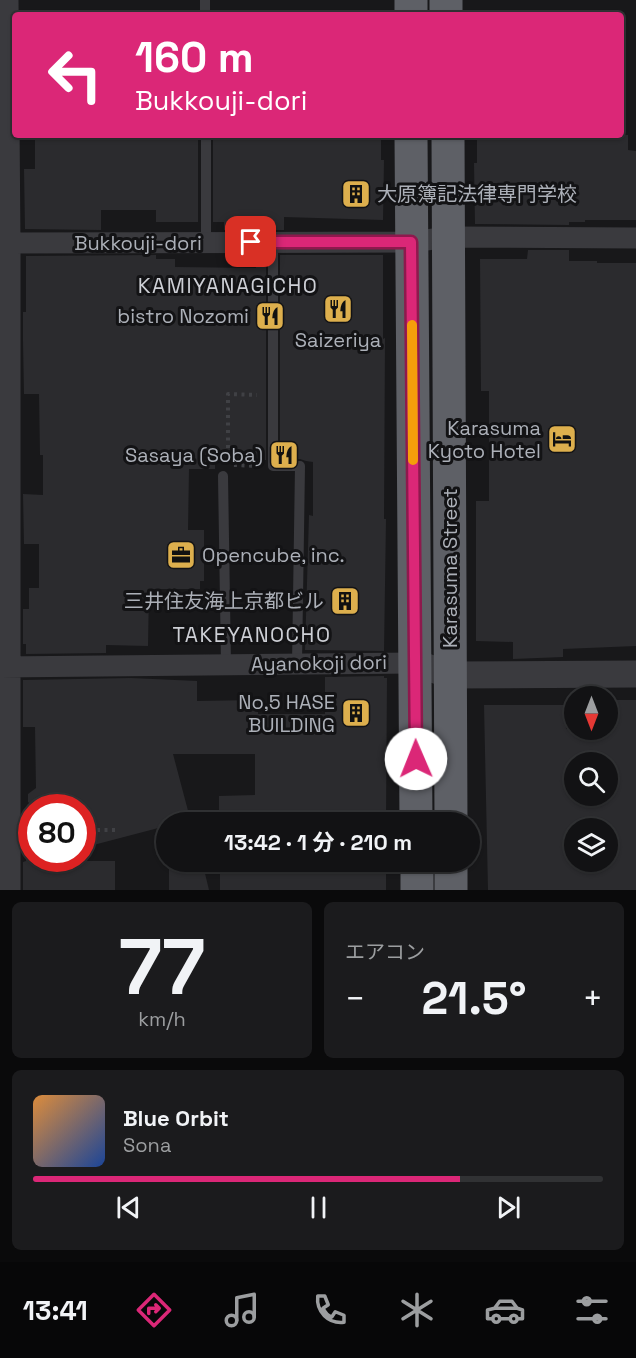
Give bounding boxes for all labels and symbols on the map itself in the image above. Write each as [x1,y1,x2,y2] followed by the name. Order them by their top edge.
[340,178,372,210] building icon: 大原簿記法律専門学校
[377,181,577,207] place label: 大原簿記法律専門学校
[225,216,276,267] pin
[74,230,202,256] street label: Bukkouji-dori
[138,272,318,299] district label: KAMIYANAGICHO
[322,293,354,325] restaurant icon: Saizeriya
[254,300,286,332] restaurant icon: bistro Nozomi
[117,303,249,329] place label: bistro Nozomi
[295,327,381,353] place label: Saizeriya
[428,415,541,464] place label: Karasuma Kyoto Hotel
[546,423,578,455] hotel icon: Karasuma Kyoto Hotel
[268,439,300,471] restaurant icon: Sasaya (Soba)
[125,442,263,468] place label: Sasaya (Soba)
[437,488,463,648] street label: Karasuma Street
[165,539,197,571] office icon: Opencube, inc.
[202,542,345,568] place label: Opencube, inc.
[329,585,361,617] building icon: 三井住友海上京都ビル
[124,588,324,614] place label: 三井住友海上京都ビル
[173,621,331,648] district label: TAKEYANOCHO
[251,649,387,677] street label: Ayanokoji dori
[564,686,618,740] north arrow
[238,689,335,738] place label: No,5 HASE BUILDING
[340,697,372,729] building icon: No,5 HASE BUILDING
[384,727,448,791] position arrow
[18,794,96,872] speed limit sign: 80

